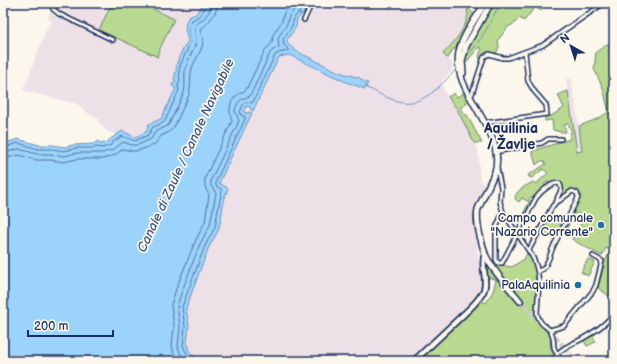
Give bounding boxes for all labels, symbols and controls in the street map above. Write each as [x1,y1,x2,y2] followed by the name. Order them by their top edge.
[551,26,591,66] north arrow
[558,31,572,46] text: N
[134,56,238,255] water label: Canale di Zaule / Canale Navigabile
[483,120,538,153] district label: Aquilinia / Žavlje
[491,211,593,240] place label: Campo comunale "Nazario Corrente"
[596,220,606,230] marker: Campo comunale "Nazario Corrente"
[501,278,570,293] place label: PalaAquilinia
[573,280,583,290] marker: PalaAquilinia
[28,312,113,338] scale bar
[34,319,68,334] text: 200 m

